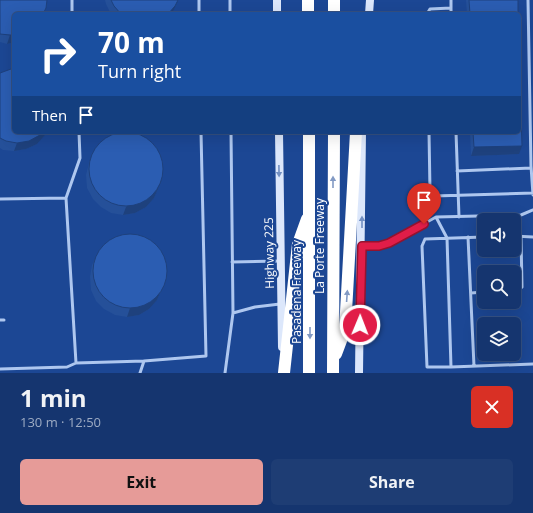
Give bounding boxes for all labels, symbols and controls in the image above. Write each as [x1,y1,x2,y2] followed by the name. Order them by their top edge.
[98,23,165,61] text: 70 m
[32,28,84,80] icon: right
[98,59,181,83] text: Turn right
[75,104,97,126] icon: arrive
[32,105,67,125] text: Then
[276,165,282,178] one-way arrow
[330,175,336,188] one-way arrow
[407,183,441,224] pin
[413,189,435,211] icon: arrive
[311,197,328,294] street label: La Porte Freeway
[477,213,521,361] map controls
[477,213,521,257] button: sound
[359,215,365,228] one-way arrow
[260,217,278,289] street label: Highway 225
[288,239,305,344] street label: Pasadena Freeway
[477,265,521,309] button: search
[344,289,350,302] one-way arrow
[339,304,381,346] position arrow
[477,317,521,361] button: layers
[307,327,313,340] one-way arrow
[20,381,87,414] text: 1 min
[471,386,513,428] button: close
[20,413,101,431] text: 130 m · 12:50
[20,459,263,505] button: Exit
[271,459,513,505] button: Share

